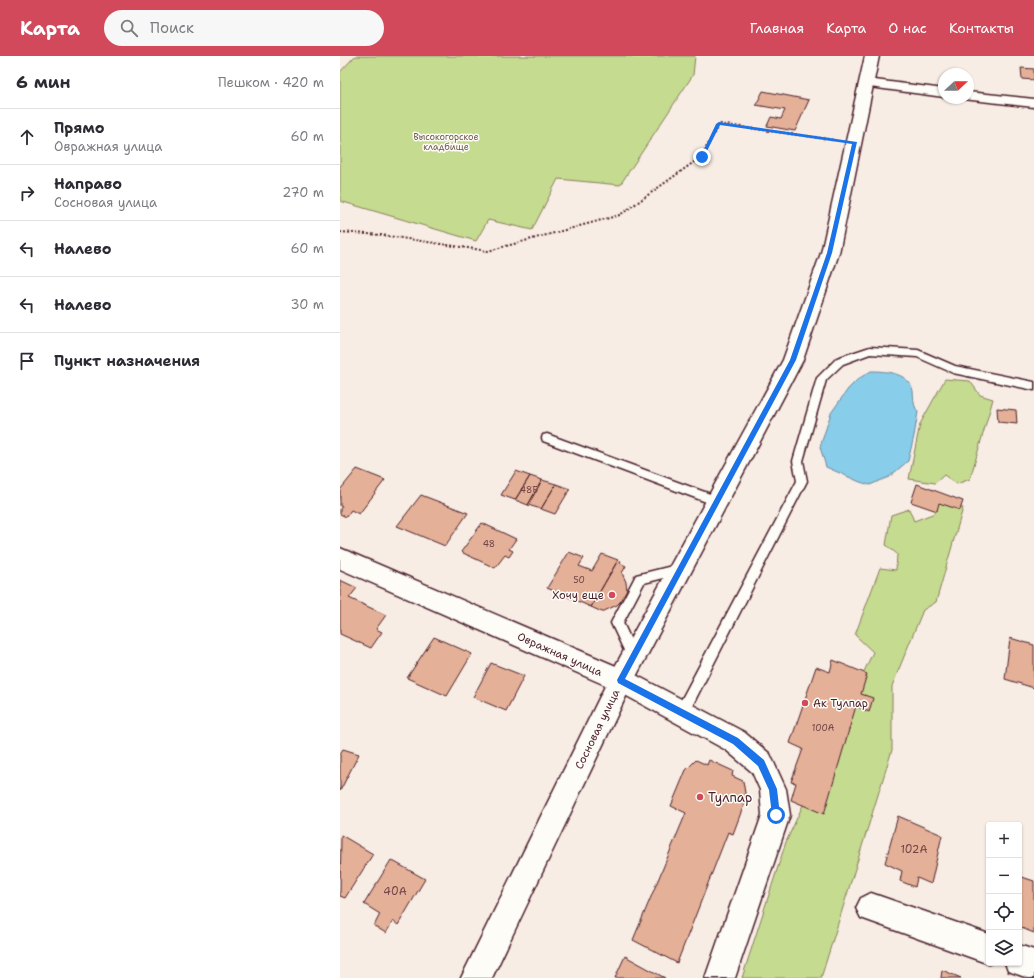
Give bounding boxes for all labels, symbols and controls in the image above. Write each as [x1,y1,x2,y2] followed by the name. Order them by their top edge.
[104,10,384,46] search box
[20,16,80,41] text: Карта
[118,17,140,39] icon: search
[150,18,194,38] text: Поиск
[750,19,804,37] text: Главная
[826,19,866,37] text: Карта
[888,19,927,37] text: О нас
[949,19,1014,37] text: Контакты
[938,68,974,104] north arrow
[16,71,71,93] text: 6 мин
[218,74,324,91] text: Пешком · 420 m
[54,118,104,138] text: Прямо
[16,126,38,148] icon: ahead
[291,128,324,145] text: 60 m
[413,131,479,153] park label: Высокогорское кладбище
[54,138,162,155] text: Овражная улица
[693,148,711,166] route end
[54,174,122,194] text: Направо
[16,182,38,204] icon: right
[282,184,324,201] text: 270 m
[54,194,157,211] text: Сосновая улица
[16,238,38,260] icon: left
[54,239,112,259] text: Налево
[291,240,324,257] text: 60 m
[16,294,38,316] icon: left
[54,295,112,315] text: Налево
[290,296,324,313] text: 30 m
[16,350,38,372] icon: arrive
[54,351,200,371] text: Пункт назначения
[520,484,538,496] house number: 48Б
[483,538,495,550] house number: 48
[573,574,585,586] house number: 50
[552,588,604,603] place label: Хочу еще
[607,590,617,600] marker: Хочу еще
[515,629,605,680] street label: Овражная улица
[572,687,623,772] street label: Сосновая улица
[813,696,868,711] place label: Ак Тулпар
[800,698,810,708] marker: Ак Тулпар
[812,722,835,734] house number: 100А
[708,789,752,806] place label: Тулпар
[695,792,705,802] marker: Тулпар
[767,806,785,824] route start
[986,822,1022,966] map controls
[986,822,1022,858] button: +
[900,842,928,857] house number: 102А
[986,858,1022,894] button: −
[383,884,407,899] house number: 40А
[986,894,1022,930] button: locate
[986,930,1022,966] button: layers

